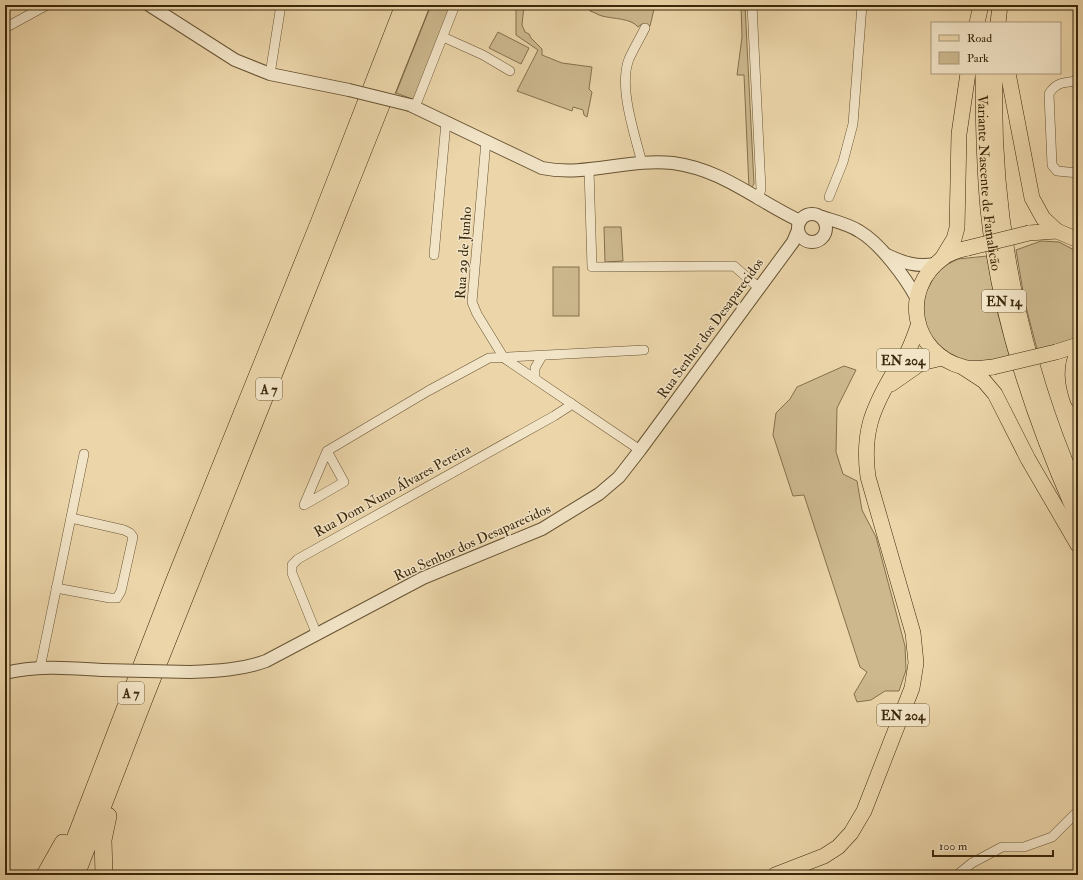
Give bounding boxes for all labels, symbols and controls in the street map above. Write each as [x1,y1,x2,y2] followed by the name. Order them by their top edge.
[931,22,1061,74] legend
[967,31,992,46] text: Road
[967,51,989,66] text: Park
[974,95,1005,272] street label: Variante Nascente de Famalicão
[452,206,475,300] street label: Rua 29 de Junho
[654,254,768,403] street label: Rua Senhor dos Desaparecidos
[982,290,1026,312] road number: EN 14
[877,349,929,371] road number: EN 204
[256,378,282,400] road number: A 7
[311,440,474,541] street label: Rua Dom Nuno Álvares Pereira
[391,500,554,586] street label: Rua Senhor dos Desaparecidos
[118,682,144,704] road number: A 7
[877,704,929,726] road number: EN 204
[933,832,1053,858] scale bar
[939,839,968,854] text: 100 m

